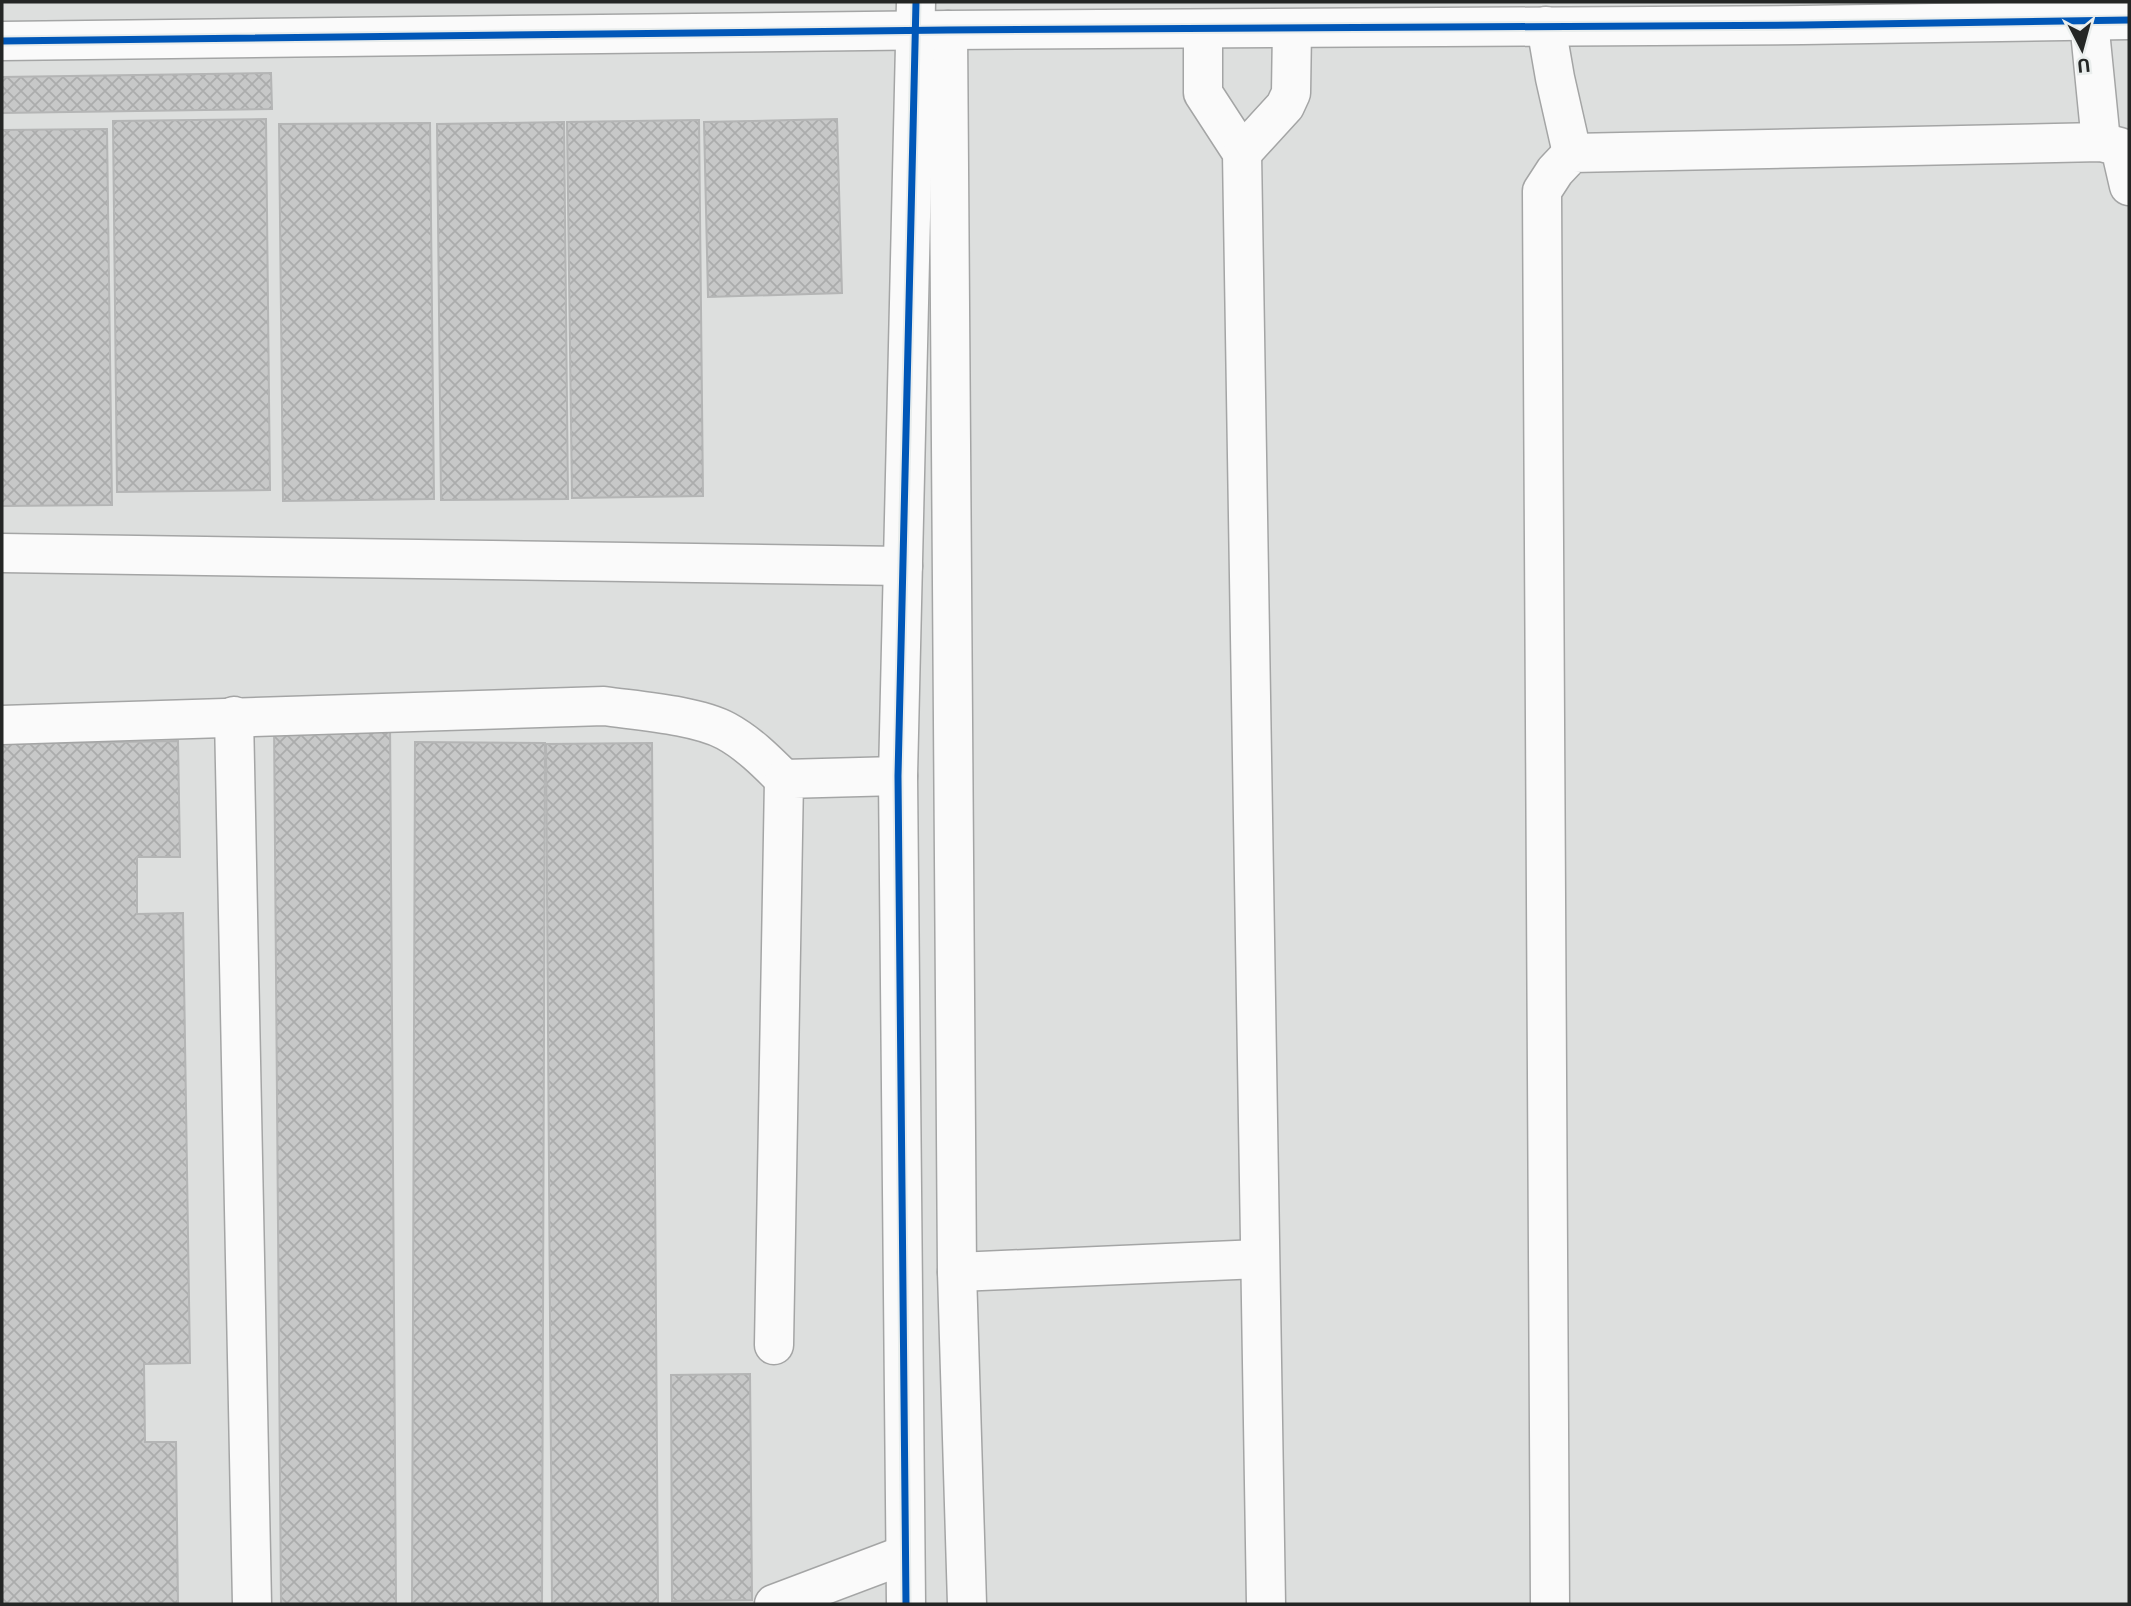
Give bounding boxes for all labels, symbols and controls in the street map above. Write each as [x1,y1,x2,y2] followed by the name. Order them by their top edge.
[2047,14,2117,84] north arrow
[2076,53,2091,78] text: U

